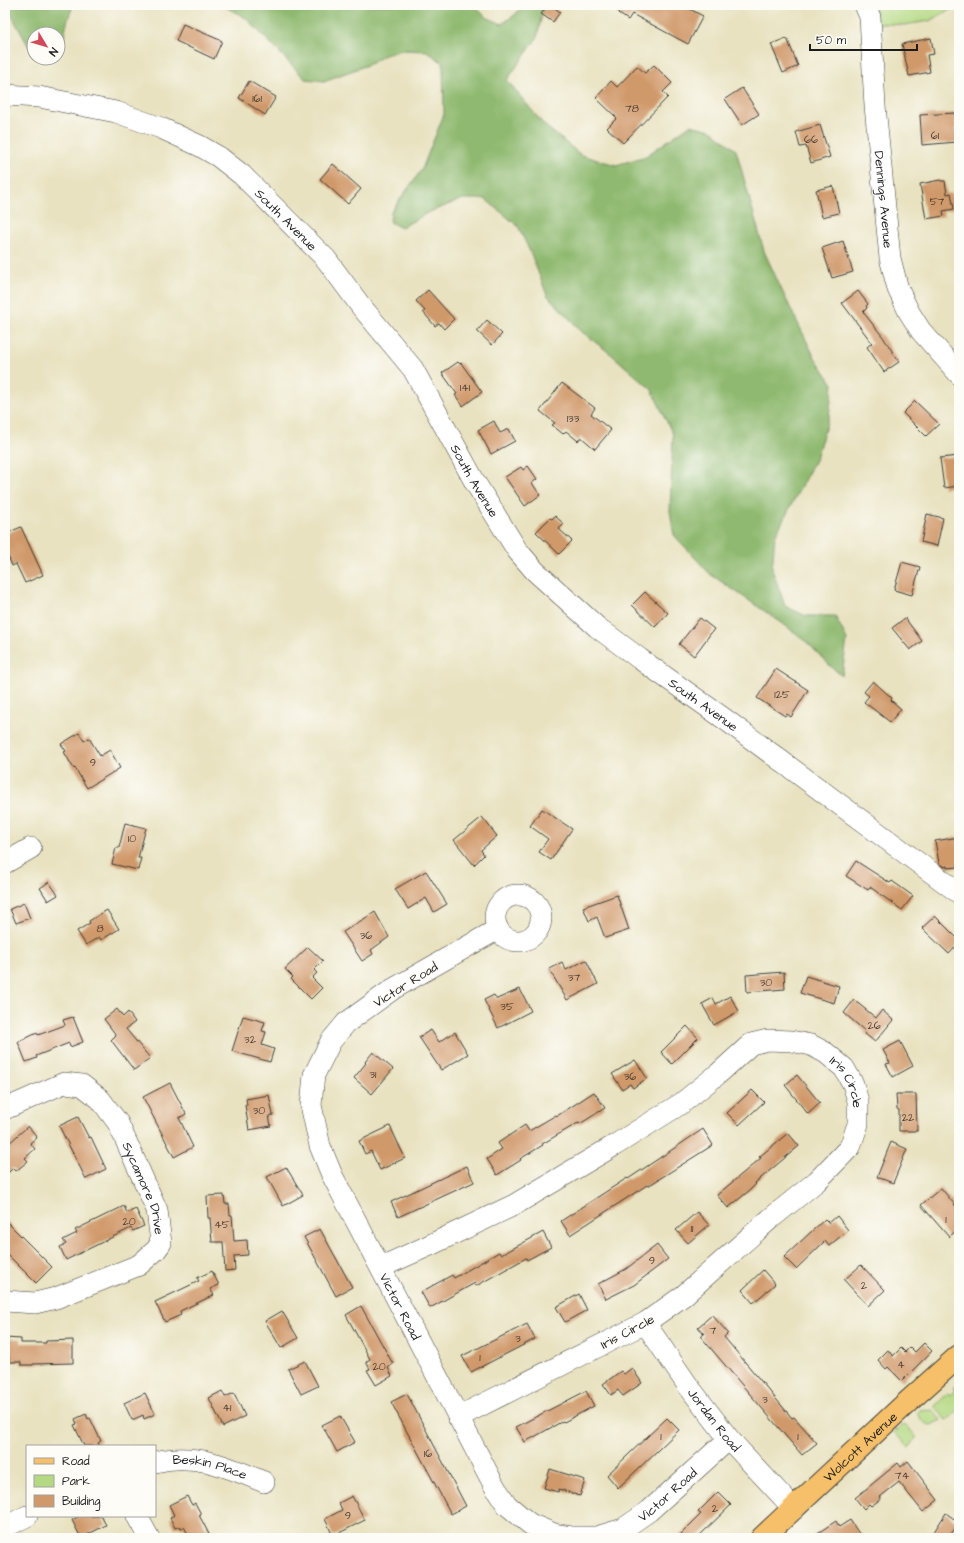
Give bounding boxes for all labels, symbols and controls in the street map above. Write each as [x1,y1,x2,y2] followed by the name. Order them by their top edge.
[26,26,66,66] north arrow
[810,26,917,52] scale bar
[816,32,847,49] text: 50 m
[45,45,62,59] text: N
[252,91,262,106] house number: 161
[625,101,639,116] house number: 78
[931,128,940,143] house number: 61
[804,132,818,147] house number: 66
[869,150,897,249] street label: Dennings Avenue
[250,185,321,255] street label: South Avenue
[930,194,945,209] house number: 57
[460,380,471,395] house number: 141
[567,411,580,426] house number: 133
[446,441,502,521] street label: South Avenue
[665,674,741,736] street label: South Avenue
[774,687,790,702] house number: 125
[90,755,96,770] house number: 9
[128,831,136,846] house number: 10
[96,921,104,936] house number: 8
[360,928,372,943] house number: 36
[370,958,442,1012] street label: Victor Road
[568,970,580,985] house number: 37
[760,975,772,990] house number: 30
[500,999,514,1014] house number: 35
[867,1018,881,1033] house number: 26
[244,1032,257,1047] house number: 32
[826,1052,866,1108] street label: Iris Circle
[369,1067,377,1082] house number: 31
[624,1069,636,1084] house number: 36
[253,1103,265,1118] house number: 30
[902,1110,915,1125] house number: 22
[118,1139,168,1236] street label: Sycamore Drive
[945,1212,947,1227] house number: 1
[122,1214,136,1229] house number: 20
[214,1217,230,1232] house number: 45
[691,1221,694,1236] house number: 11
[649,1253,655,1268] house number: 9
[375,1270,425,1344] street label: Victor Road
[861,1278,868,1293] house number: 2
[597,1310,658,1354] street label: Iris Circle
[710,1323,717,1338] house number: 7
[515,1331,521,1346] house number: 3
[479,1350,481,1365] house number: 1
[897,1357,905,1372] house number: 4
[372,1359,386,1374] house number: 20
[683,1385,745,1456] street label: Jordan Road
[762,1392,768,1407] house number: 3
[223,1400,232,1415] house number: 41
[820,1408,901,1486] street label: Wolcott Avenue
[660,1429,662,1444] house number: 1
[797,1429,799,1444] house number: 1
[26,1445,156,1517] legend
[424,1446,432,1461] house number: 16
[172,1451,250,1484] street label: Beskin Place
[62,1453,90,1470] text: Road
[635,1464,701,1526] street label: Victor Road
[895,1468,910,1483] house number: 74
[62,1473,90,1490] text: Park
[62,1493,100,1511] text: Building
[712,1501,719,1516] house number: 2
[345,1508,351,1523] house number: 9

